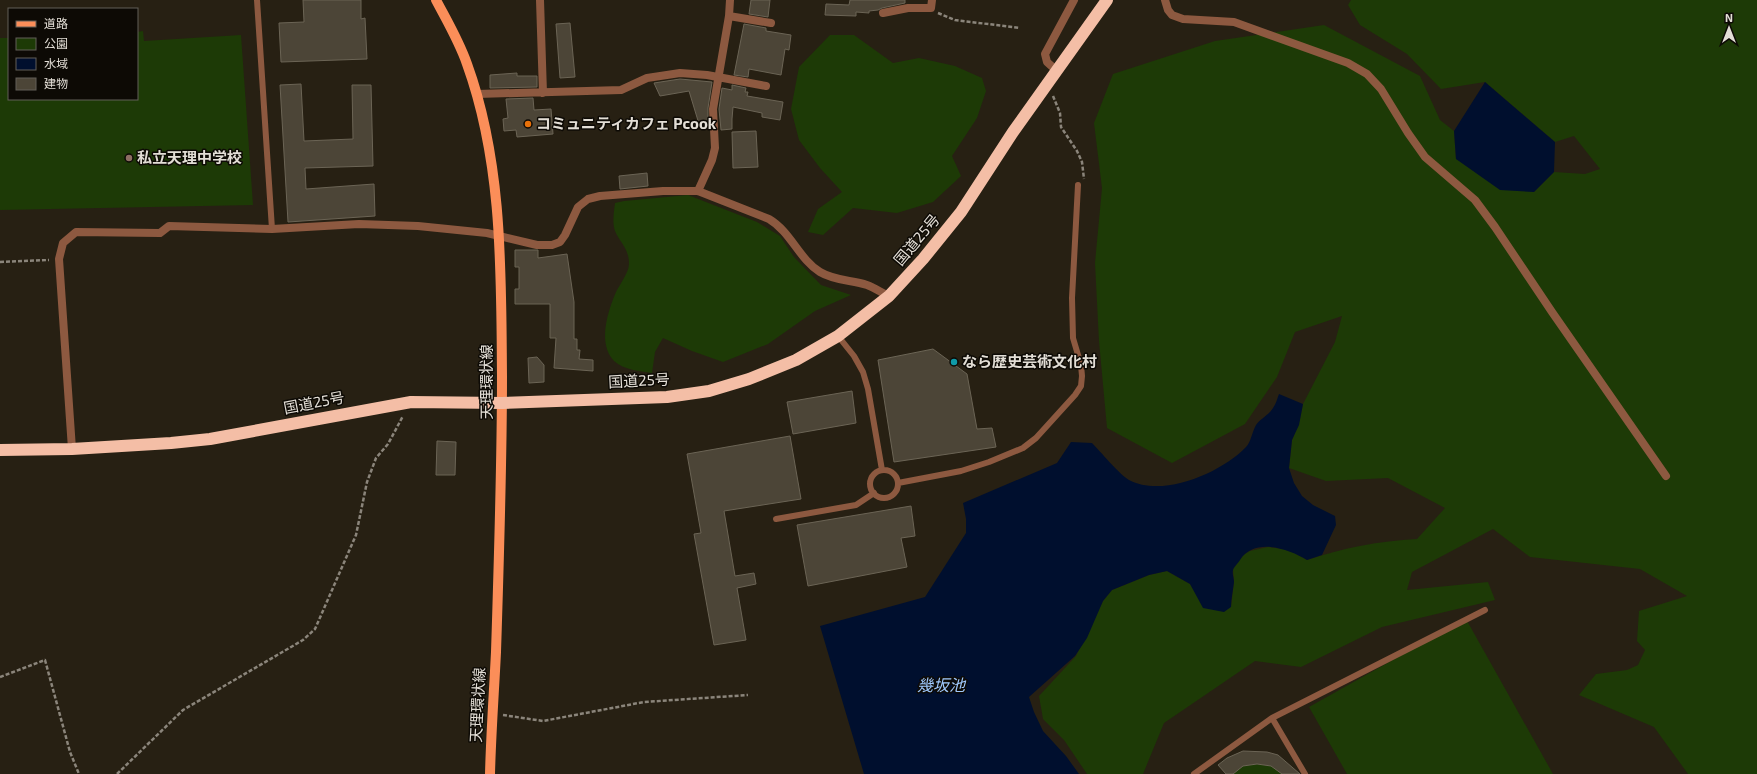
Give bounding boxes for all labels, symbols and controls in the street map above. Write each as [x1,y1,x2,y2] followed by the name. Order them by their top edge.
[8,8,138,100] legend
[1709,8,1749,48] north arrow
[1725,11,1733,24] text: N
[44,16,68,30] text: 道路
[44,36,68,50] text: 公園
[44,56,68,70] text: 水域
[44,76,68,90] text: 建物
[536,114,717,132] place label: コミュニティカフェ Pcook
[523,119,533,129] marker: コミュニティカフェ Pcook
[137,148,242,166] place label: 私立天理中学校
[124,153,134,163] marker: 私立天理中学校
[890,210,943,269] street label: 国道25号
[477,344,495,420] street label: 天理環状線
[962,352,1097,370] place label: なら歴史芸術文化村
[949,357,959,367] marker: なら歴史芸術文化村
[608,369,670,391] street label: 国道25号
[282,387,346,417] street label: 国道25号
[466,667,488,743] street label: 天理環状線
[917,675,967,694] water label: 幾坂池

